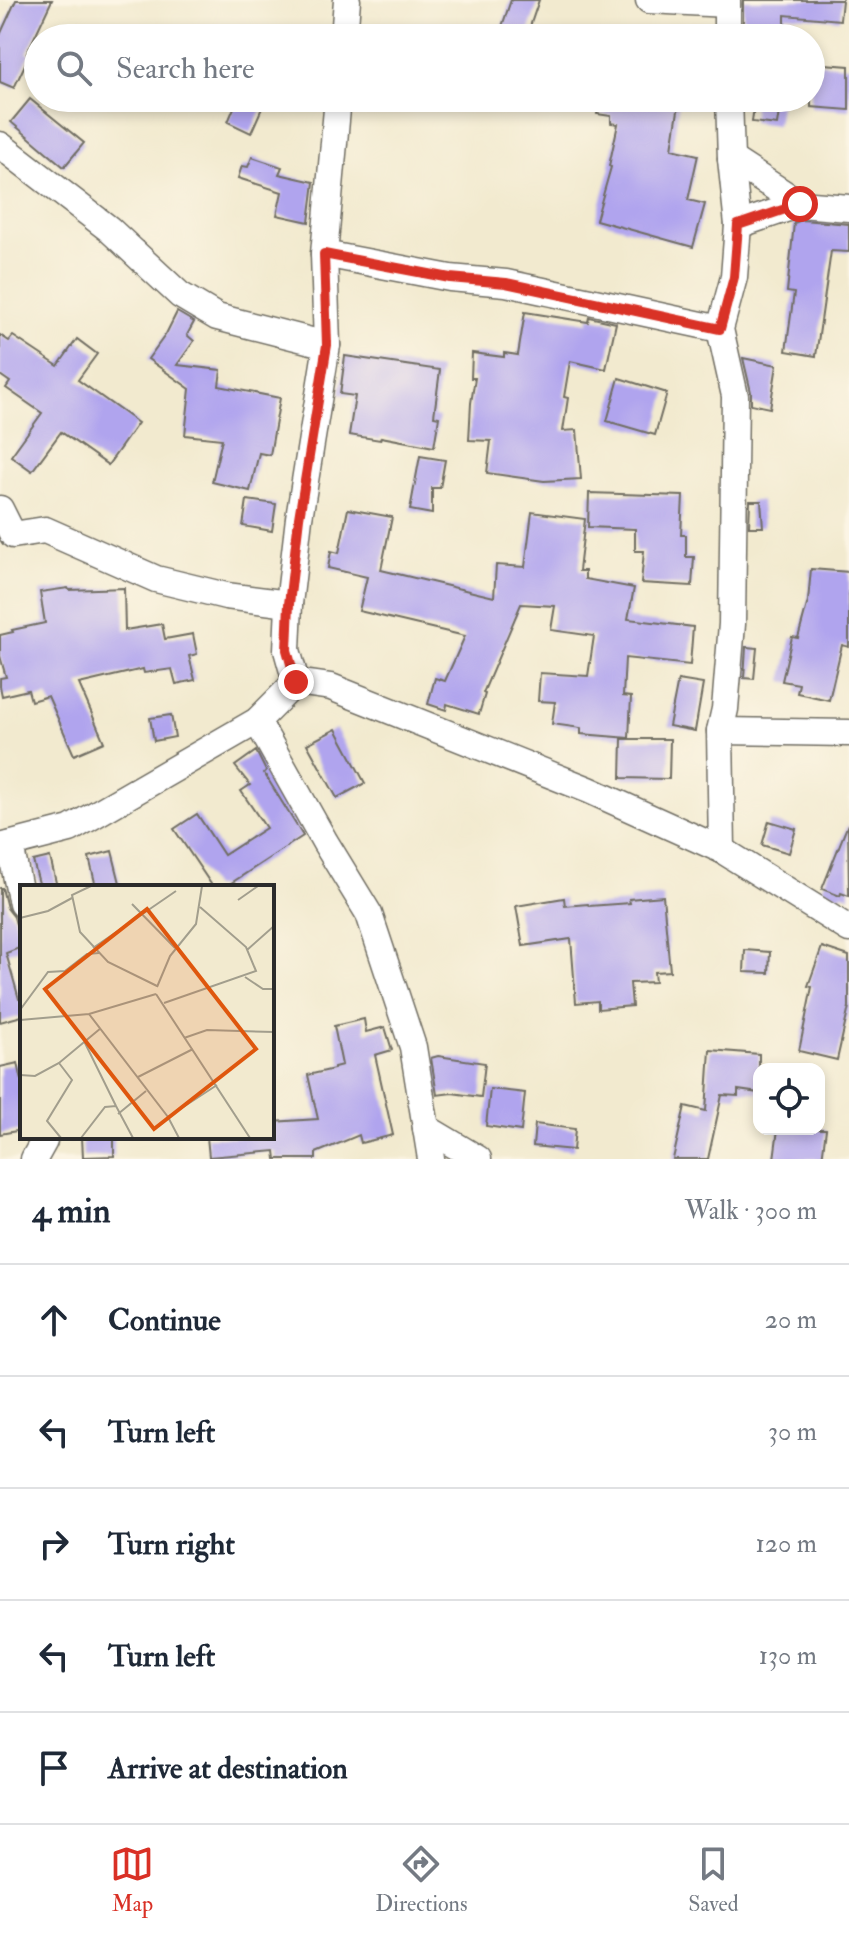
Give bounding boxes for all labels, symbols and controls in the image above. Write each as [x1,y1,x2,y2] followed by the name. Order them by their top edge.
[24,24,825,112] search box
[52,46,96,90] icon: search
[116,50,255,87] text: Search here
[782,186,818,222] route start
[278,664,314,700] route end
[20,885,274,1139] inset map
[753,1063,825,1135] map controls
[753,1063,825,1135] button: locate
[32,1190,110,1233] text: 4 min
[685,1195,817,1227] text: Walk · 300 m
[32,1298,76,1342] icon: ahead
[108,1302,221,1339] text: Continue
[765,1304,817,1336] text: 20 m
[32,1410,76,1454] icon: left
[108,1414,215,1451] text: Turn left
[768,1416,817,1448] text: 30 m
[32,1522,76,1566] icon: right
[108,1526,235,1563] text: Turn right
[756,1528,817,1560] text: 120 m
[32,1634,76,1678] icon: left
[108,1638,215,1675] text: Turn left
[759,1640,817,1672] text: 130 m
[32,1746,76,1790] icon: arrive
[108,1750,348,1787] text: Arrive at destination
[110,1842,154,1918] tab: Map
[375,1842,468,1918] tab: Directions
[688,1842,739,1918] tab: Saved

